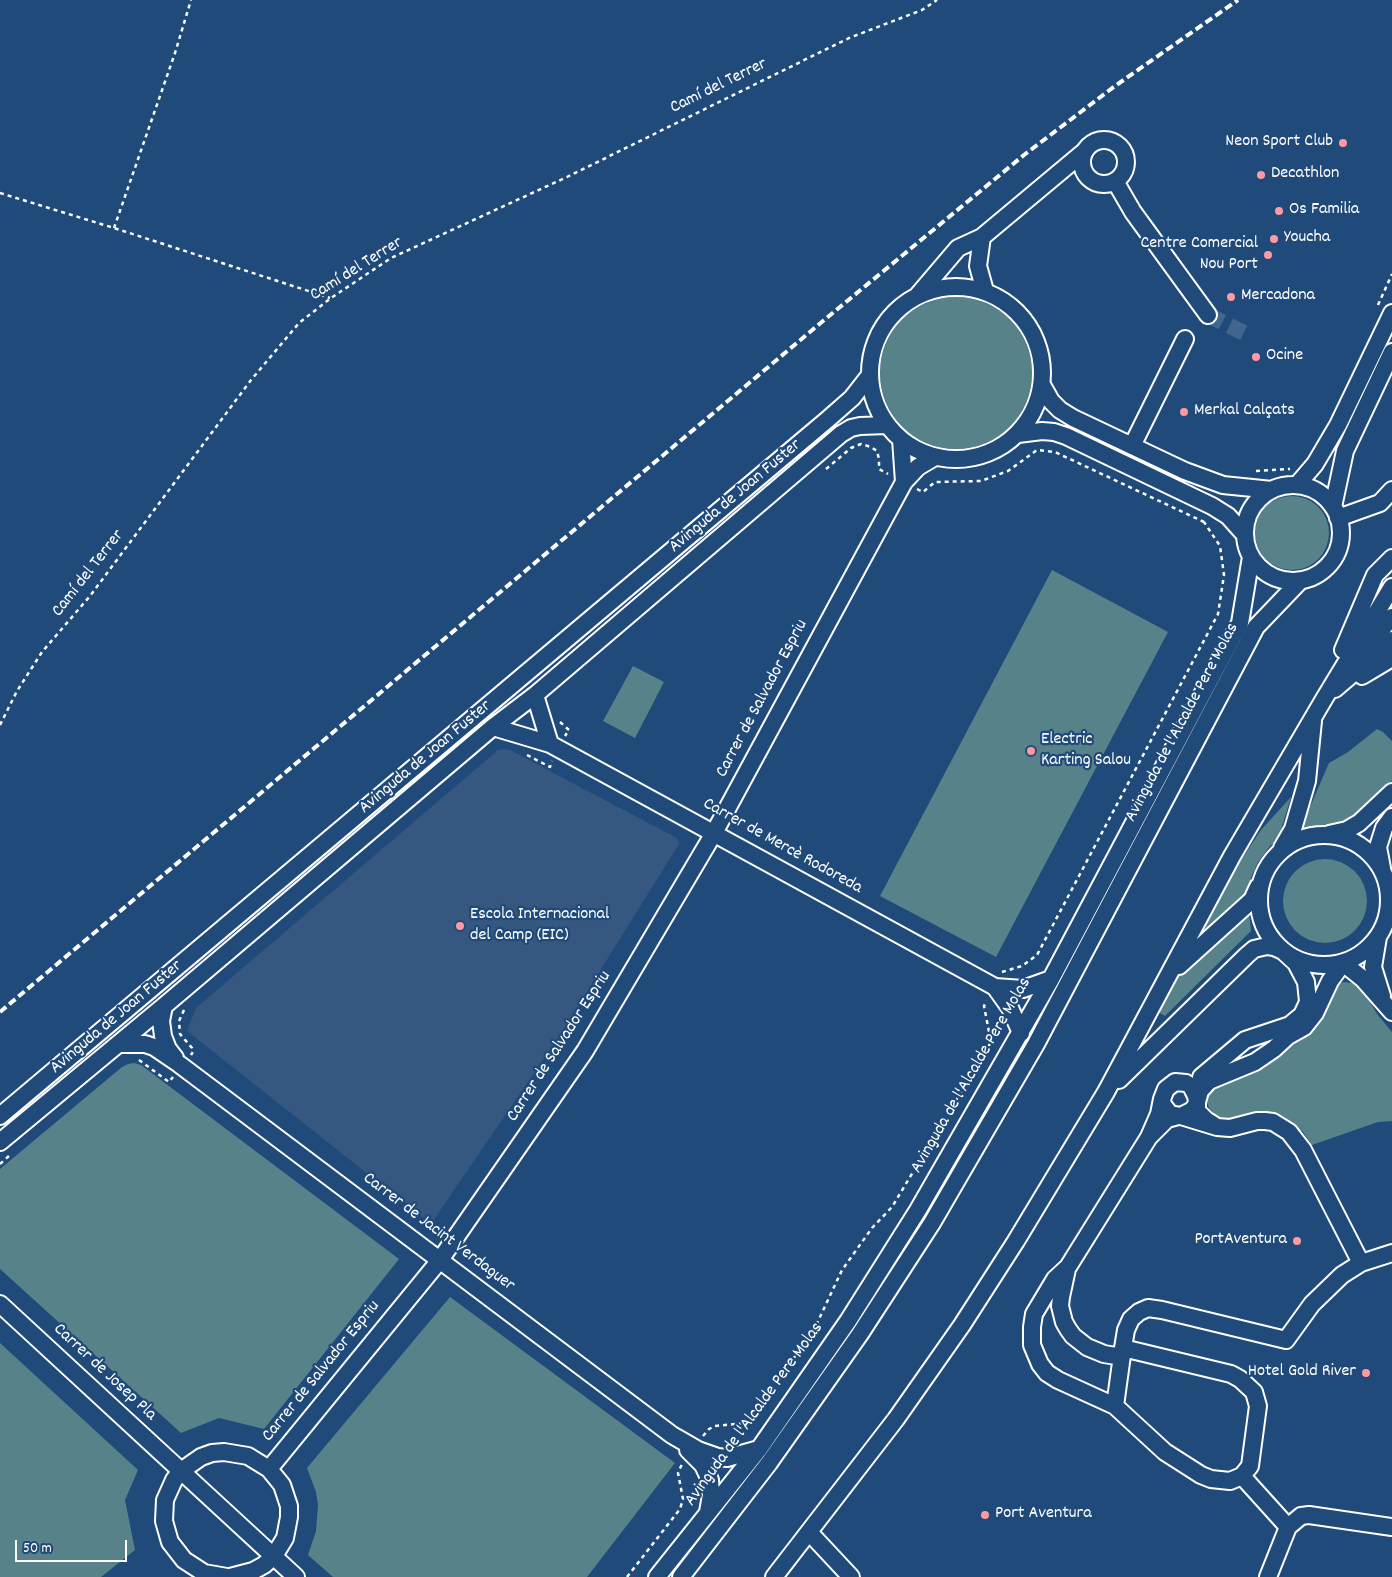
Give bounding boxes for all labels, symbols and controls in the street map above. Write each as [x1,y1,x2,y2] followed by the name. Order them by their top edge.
[667,54,771,120] street label: Camí del Terrer
[1225,132,1333,154] place label: Neon Sport Club
[1337,137,1349,149] marker: Neon Sport Club
[1271,164,1339,186] place label: Decathlon
[1255,169,1267,181] marker: Decathlon
[1289,200,1359,222] place label: Os Familia
[1273,205,1285,217] marker: Os Familia
[1284,228,1330,250] place label: Youcha
[307,233,407,307] street label: Camí del Terrer
[1268,233,1280,245] marker: Youcha
[1140,234,1258,276] place label: Centre Comercial Nou Port
[1262,249,1274,261] marker: Centre Comercial Nou Port
[1241,286,1315,308] place label: Mercadona
[1225,291,1237,303] marker: Mercadona
[1266,346,1303,368] place label: Ocine
[1250,351,1262,363] marker: Ocine
[1194,401,1295,423] place label: Merkal Calçats
[1178,406,1190,418] marker: Merkal Calçats
[665,435,807,559] street label: Avinguda de Joan Fuster
[48,526,130,622] street label: Camí del Terrer
[712,616,814,782] street label: Carrer de Salvador Espriu
[1121,620,1245,826] street label: Avinguda de l'Alcalde Pere Molas
[355,696,497,820] street label: Avinguda de Joan Fuster
[1041,730,1131,772] place label: Electric Karting Salou
[1025,745,1037,757] marker: Electric Karting Salou
[699,794,865,900] street label: Carrer de Mercè Rodoreda
[470,905,609,948] place label: Escola Internacional del Camp (EIC)
[454,920,466,932] marker: Escola Internacional del Camp (EIC)
[46,956,188,1080] street label: Avinguda de Joan Fuster
[503,968,617,1126] street label: Carrer de Salvador Espriu
[907,974,1037,1178] street label: Avinguda de l'Alcalde Pere Molas
[358,1169,518,1297] street label: Carrer de Jacint Verdaguer
[1194,1230,1287,1252] place label: PortAventura
[1291,1235,1303,1247] marker: PortAventura
[258,1297,386,1447] street label: Carrer de Salvador Espriu
[681,1319,829,1511] street label: Avinguda de l'Alcalde Pere Molas
[48,1320,160,1426] street label: Carrer de Josep Pla
[1248,1362,1356,1384] place label: Hotel Gold River
[1360,1367,1372,1379] marker: Hotel Gold River
[995,1504,1092,1526] place label: Port Aventura
[979,1509,991,1521] marker: Port Aventura
[18,1530,130,1562] scale bar
[23,1538,52,1560] text: 50 m

